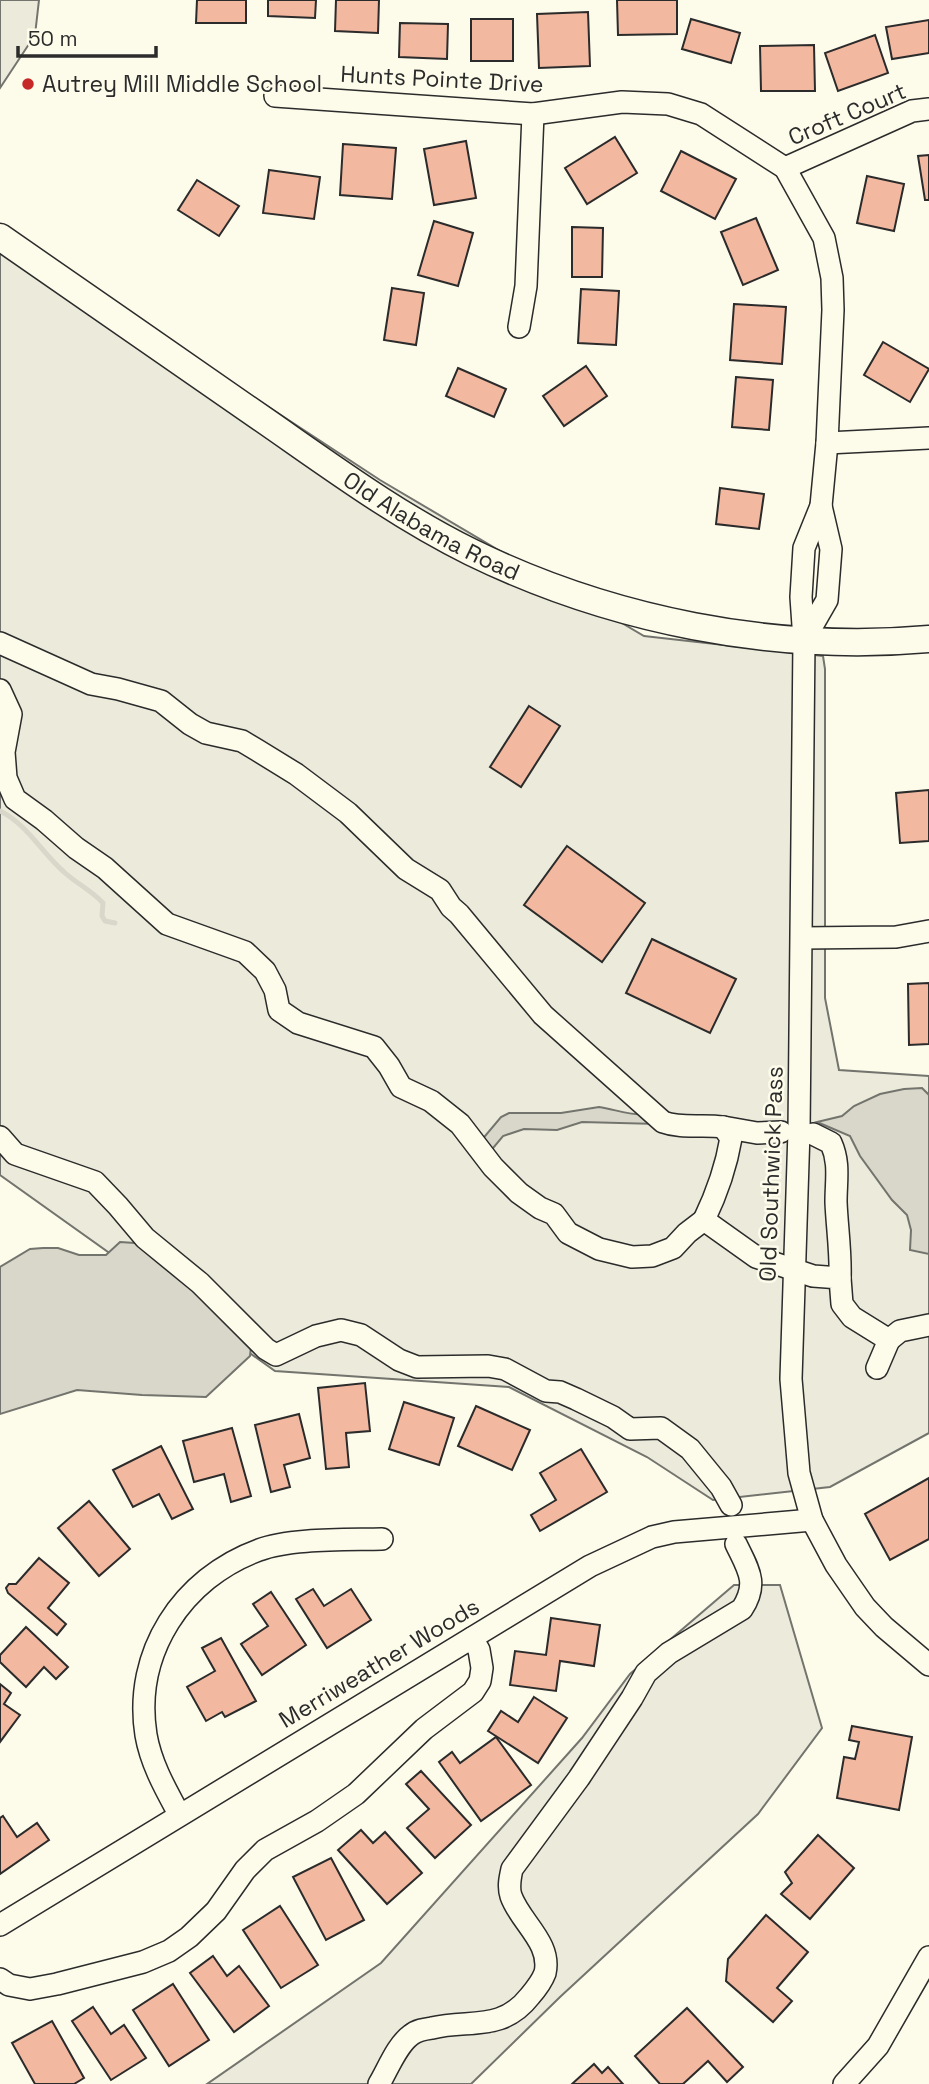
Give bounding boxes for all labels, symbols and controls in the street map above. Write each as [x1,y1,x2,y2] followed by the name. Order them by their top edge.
[18,14,156,58] scale bar
[28,25,78,52] text: 50 m
[340,59,544,99] street label: Hunts Pointe Drive
[42,69,322,99] place label: Autrey Mill Middle School
[20,76,36,92] marker: Autrey Mill Middle School
[783,76,911,152] street label: Croft Court
[337,464,524,587] street label: Old Alabama Road
[752,1066,790,1282] street label: Old Southwick Pass
[273,1591,485,1735] street label: Merriweather Woods

